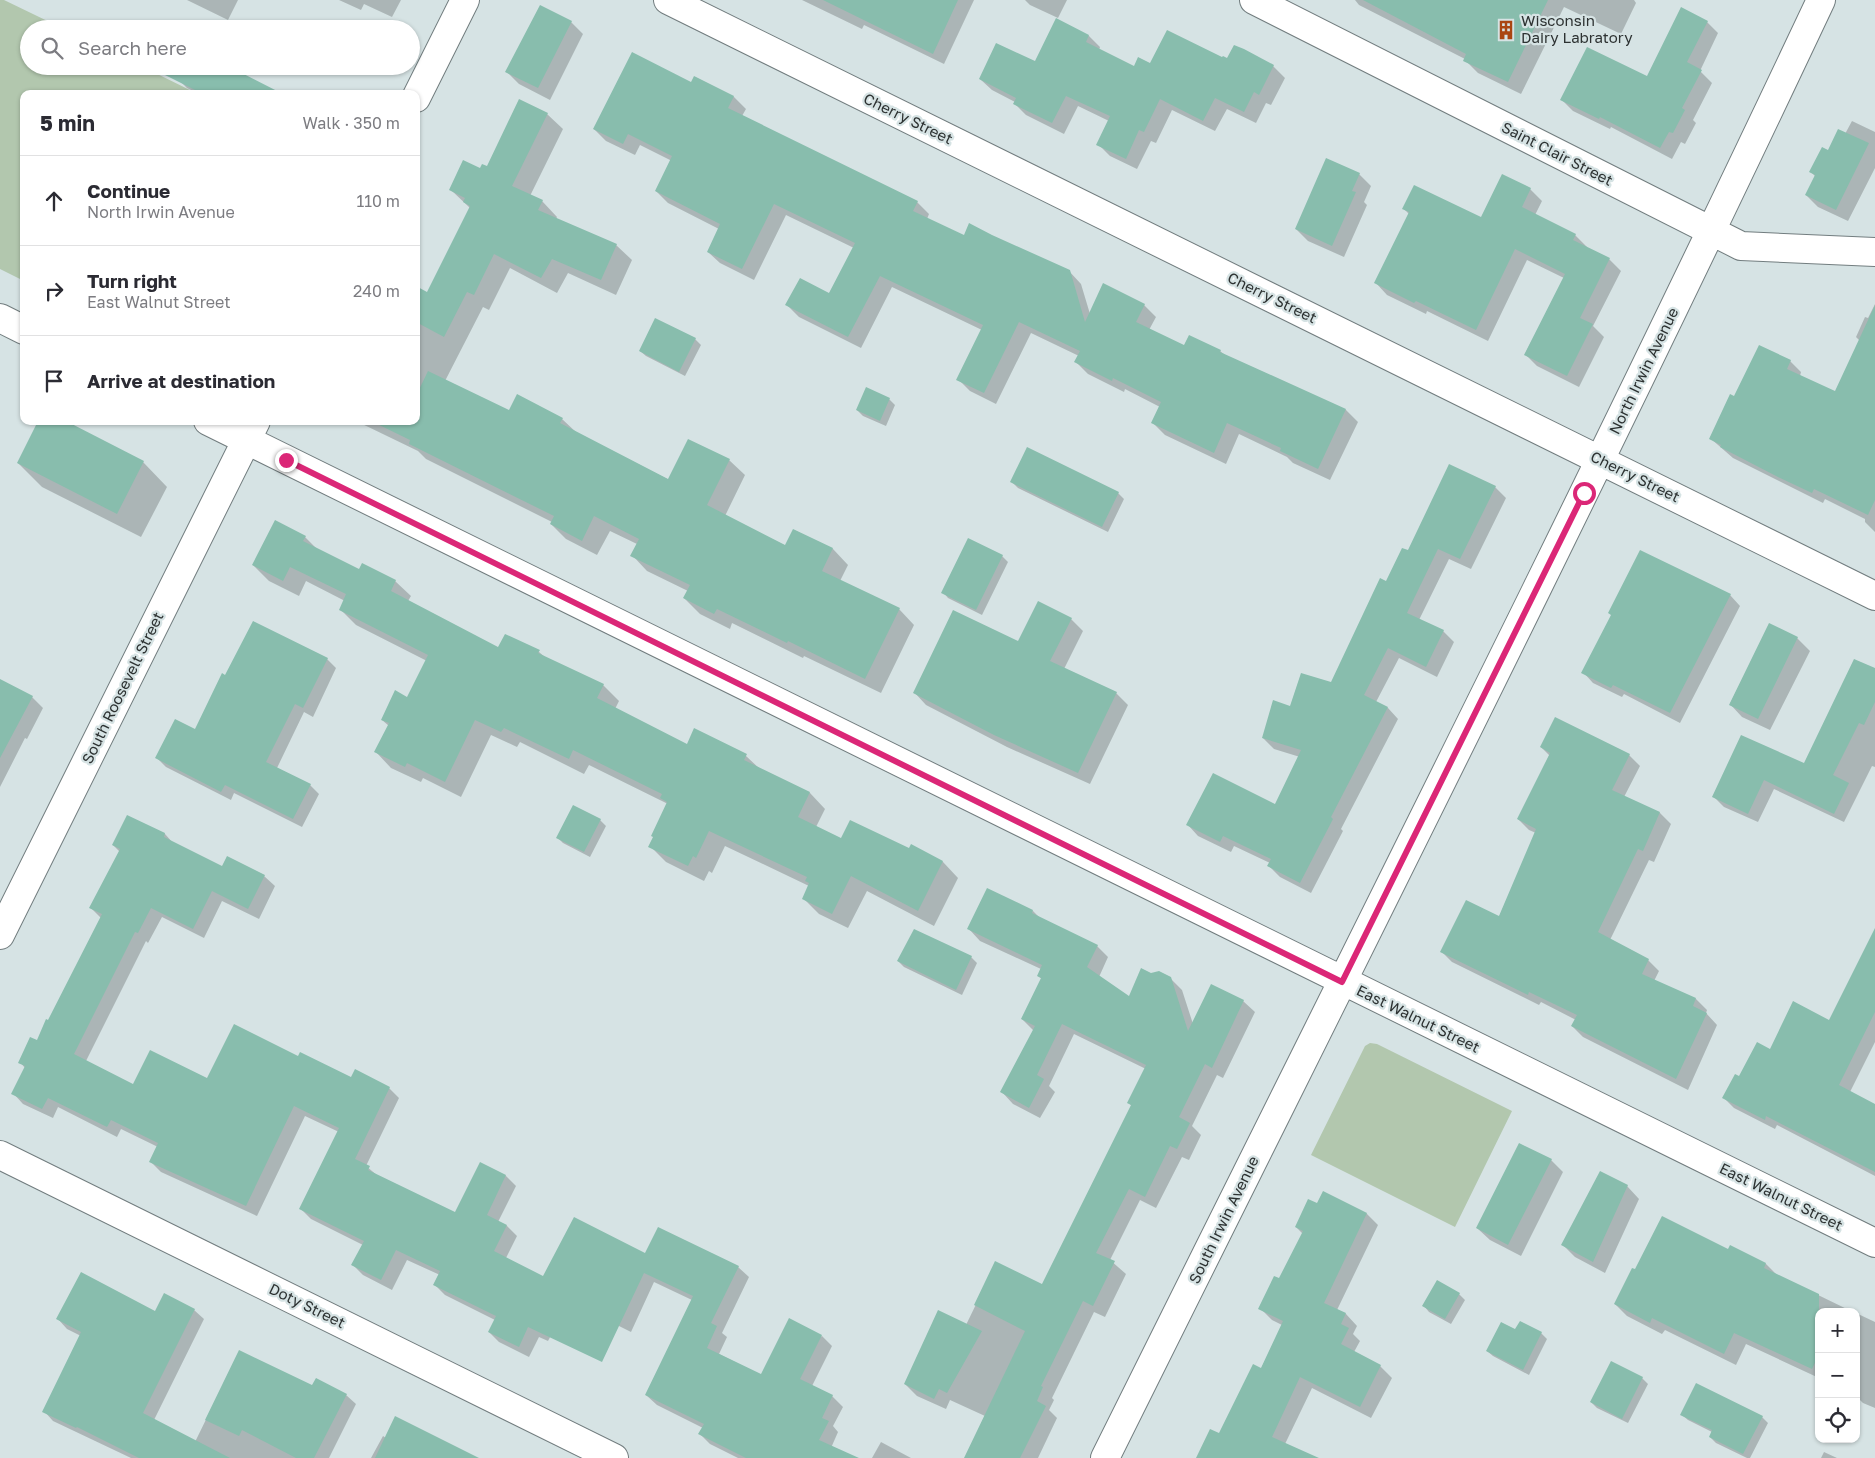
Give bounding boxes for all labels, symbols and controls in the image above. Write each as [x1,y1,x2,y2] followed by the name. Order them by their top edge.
[1521,11,1633,46] place label: Wisconsin Dairy Labratory
[1495,19,1517,41] building icon: Wisconsin Dairy Labratory
[20,20,420,75] search box
[38,34,66,62] icon: search
[78,36,187,59] text: Search here
[861,89,956,147] street label: Cherry Street
[40,110,95,136] text: 5 min
[303,113,400,133] text: Walk · 350 m
[1499,117,1616,189] street label: Saint Clair Street
[87,179,170,202] text: Continue
[40,187,68,215] icon: ahead
[356,191,400,211] text: 110 m
[87,202,235,222] text: North Irwin Avenue
[1225,268,1320,326] street label: Cherry Street
[87,269,177,292] text: Turn right
[40,277,68,305] icon: right
[353,281,400,301] text: 240 m
[87,292,231,312] text: East Walnut Street
[1605,304,1682,437] street label: North Irwin Avenue
[40,367,68,395] icon: arrive
[87,369,275,392] text: Arrive at destination
[1588,447,1683,505] street label: Cherry Street
[275,449,298,472] route end
[1573,482,1596,505] route start
[78,609,167,766] street label: South Roosevelt Street
[1354,980,1483,1056] street label: East Walnut Street
[1184,1153,1262,1286] street label: South Irwin Avenue
[1717,1158,1846,1234] street label: East Walnut Street
[266,1279,348,1331] street label: Doty Street
[1815,1308,1860,1443] map controls
[1815,1308,1860,1353] button: +
[1815,1353,1860,1398] button: −
[1815,1398,1860,1443] button: locate

